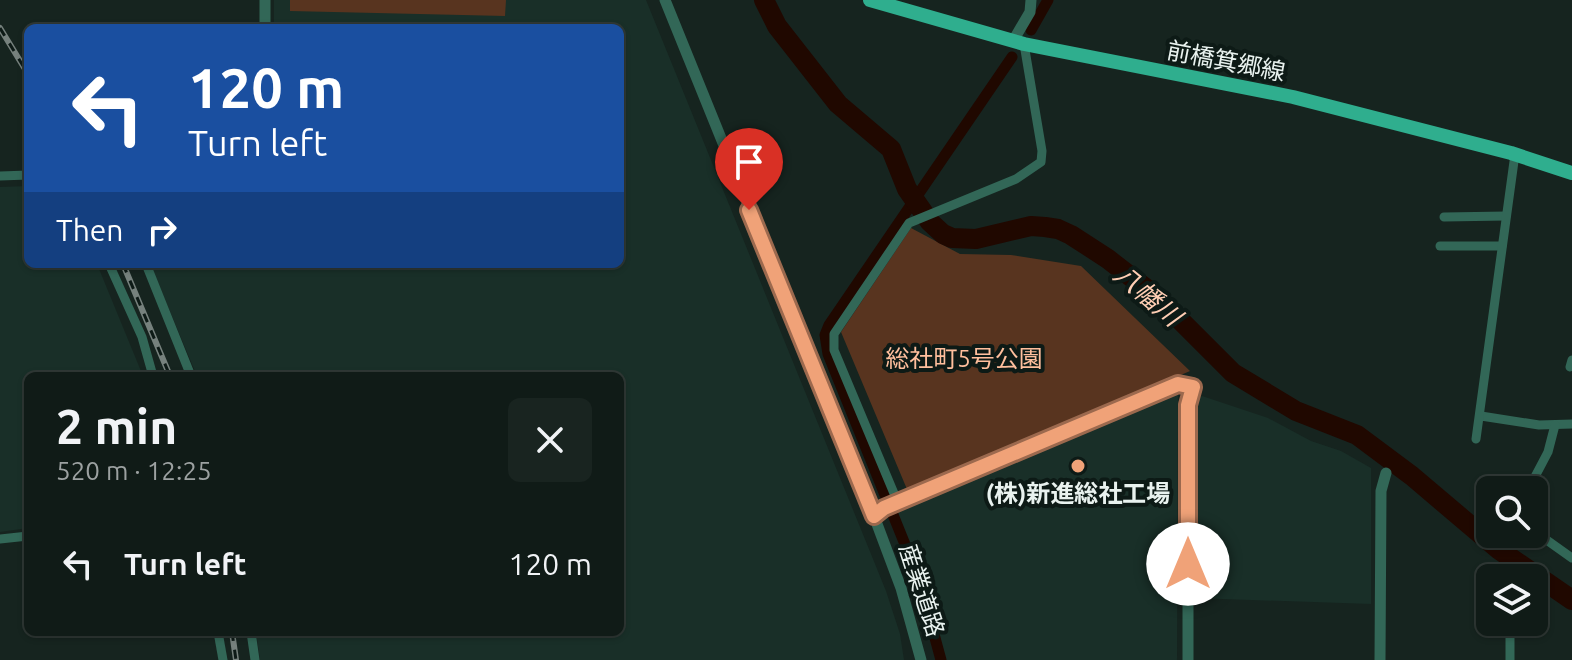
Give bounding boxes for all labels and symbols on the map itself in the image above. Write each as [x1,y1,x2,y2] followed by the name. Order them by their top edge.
[1165,36,1287,86] street label: 前橋箕郷線
[715,128,783,210] pin
[1109,259,1189,333] water label: 八幡川
[885,345,1043,372] park label: 総社町5号公園
[1069,457,1087,475] marker: (株)新進総社工場
[986,480,1170,507] place label: (株)新進総社工場
[1146,522,1230,606] position arrow
[894,540,950,640] street label: 産業道路

